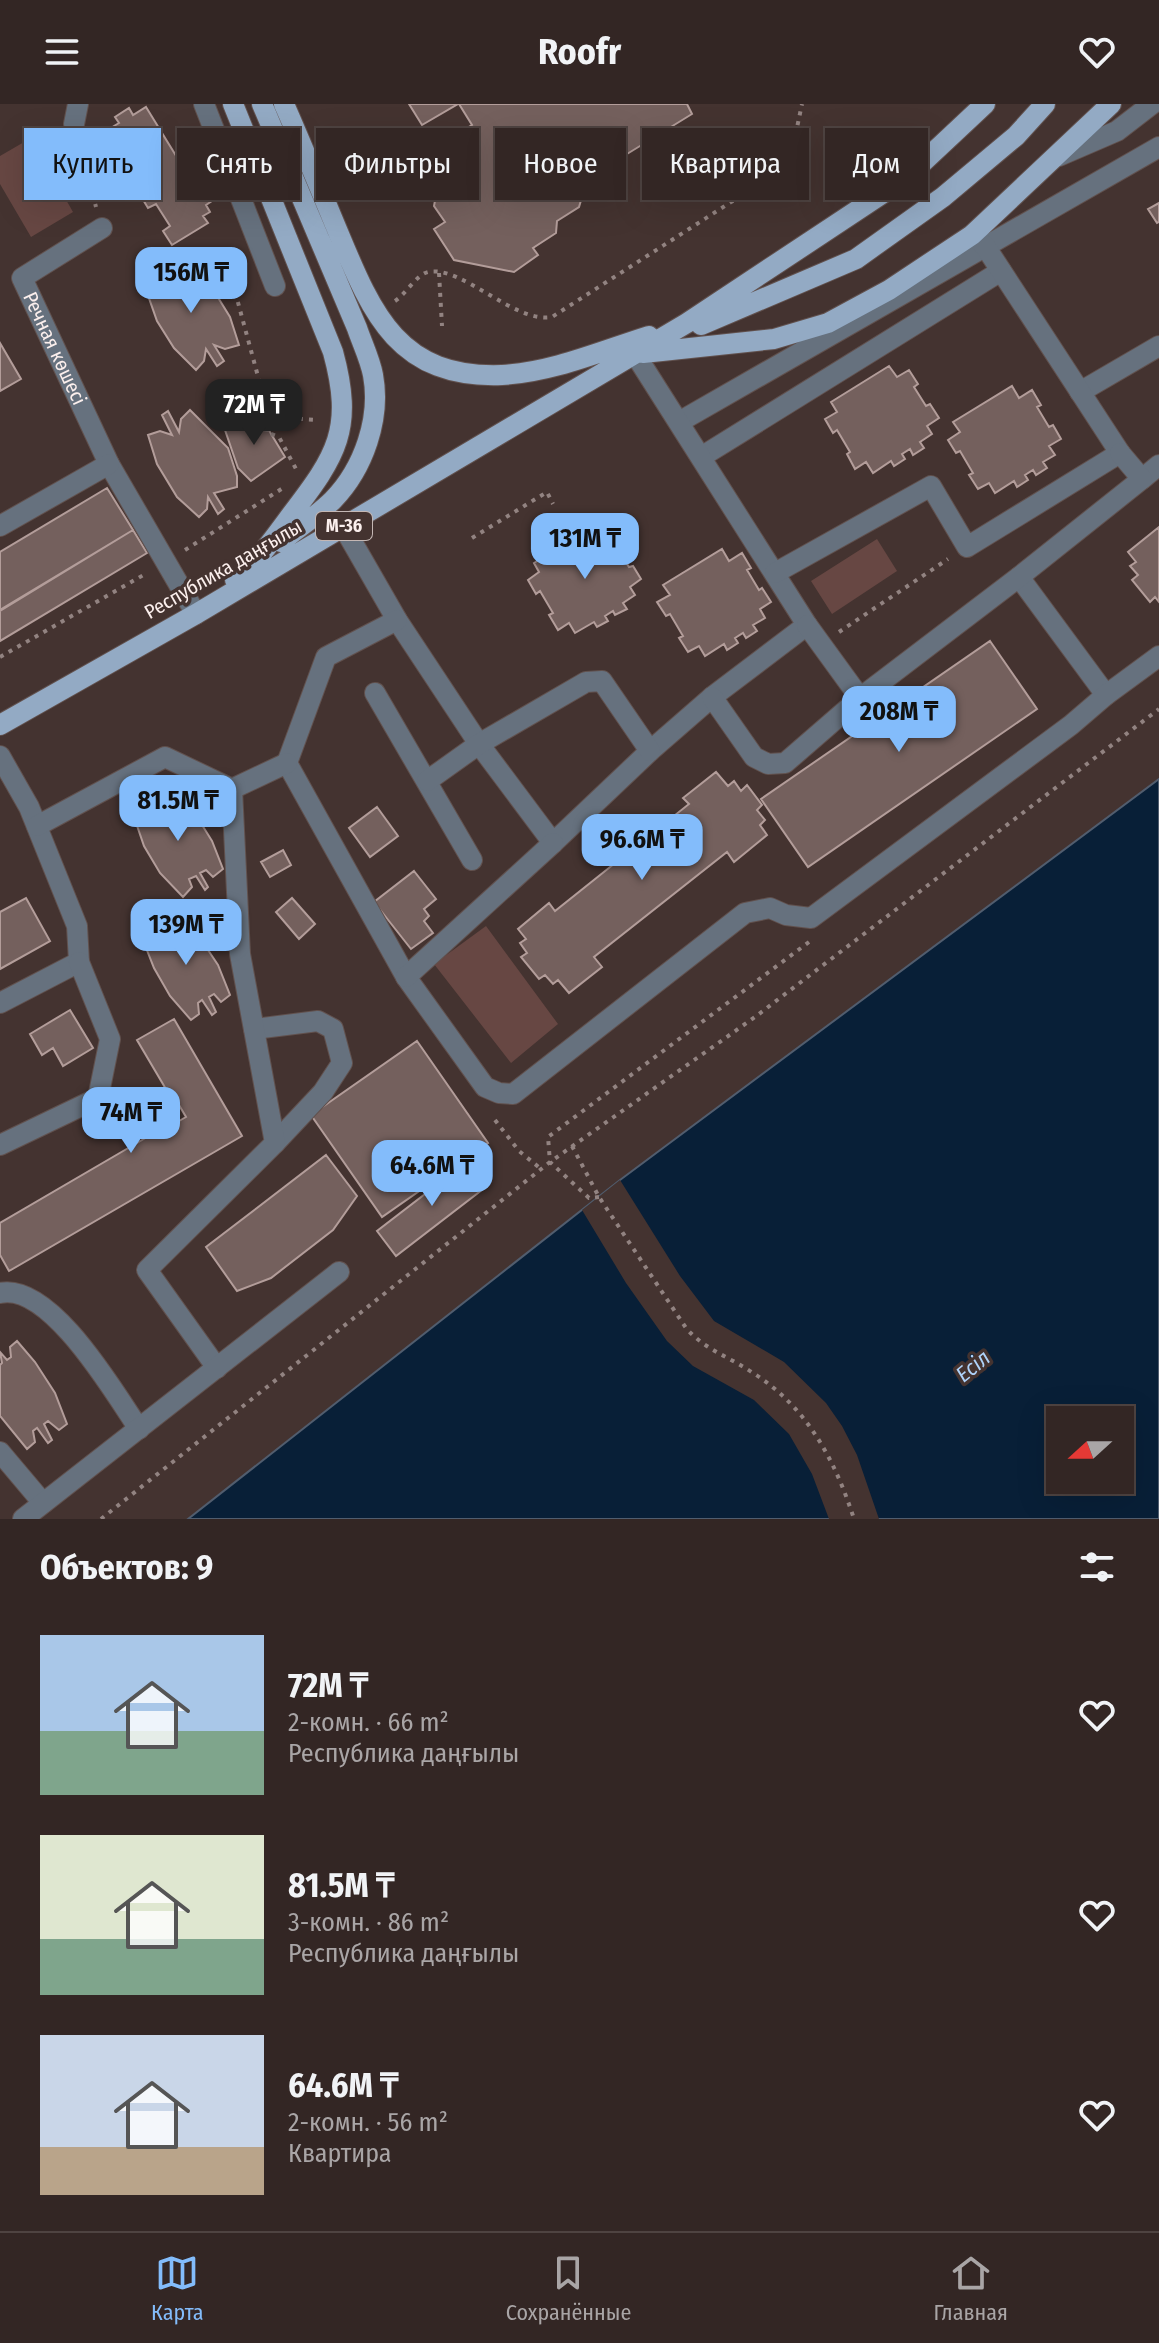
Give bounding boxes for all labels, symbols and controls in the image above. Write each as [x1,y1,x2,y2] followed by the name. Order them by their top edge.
[40,30,84,74] icon: menu
[538,30,621,74] text: Roofr
[1075,30,1119,74] icon: heart
[24,128,161,200] chip: Купить
[177,128,300,200] chip: Снять
[316,128,479,200] chip: Фильтры
[495,128,626,200] chip: Новое
[642,128,809,200] chip: Квартира
[825,128,928,200] chip: Дом
[126,247,256,315] pin: 156M ₸
[153,257,229,288] text: 156M ₸
[18,288,92,409] street label: Речная көшесі
[198,379,310,447] pin: 72M ₸
[223,389,285,420] text: 72M ₸
[316,512,372,540] road number: M-36
[520,513,650,581] pin: 131M ₸
[140,514,306,624] street label: Республика даңғылы
[549,523,621,554] text: 131M ₸
[834,686,964,754] pin: 208M ₸
[860,696,938,727] text: 208M ₸
[104,775,252,843] pin: 81.5M ₸
[137,785,219,816] text: 81.5M ₸
[568,814,716,882] pin: 96.6M ₸
[600,824,684,855] text: 96.6M ₸
[121,899,251,967] pin: 139M ₸
[149,909,223,940] text: 139M ₸
[75,1087,187,1155] pin: 74M ₸
[100,1097,162,1128] text: 74M ₸
[358,1140,506,1208] pin: 64.6M ₸
[390,1150,474,1181] text: 64.6M ₸
[950,1344,996,1388] water label: Есіл
[1046,1406,1134,1494] north arrow
[1046,1406,1134,1494] map controls
[1075,1545,1119,1589] icon: filters
[40,1547,213,1588] text: Объектов: 9
[288,1665,368,1706] text: 72M ₸
[104,1667,200,1763] icon: home
[1075,1693,1119,1737] icon: heart
[288,1707,449,1738] text: 2-комн. · 66 m²
[288,1738,519,1769] text: Республика даңғылы
[288,1865,395,1906] text: 81.5M ₸
[104,1867,200,1963] icon: home
[1075,1893,1119,1937] icon: heart
[288,1907,449,1938] text: 3-комн. · 86 m²
[288,1938,519,1969] text: Республика даңғылы
[288,2065,399,2106] text: 64.6M ₸
[104,2067,200,2163] icon: home
[1075,2093,1119,2137] icon: heart
[288,2107,448,2138] text: 2-комн. · 56 m²
[288,2138,392,2169] text: Квартира
[151,2251,204,2326] tab: Карта
[506,2251,631,2326] tab: Сохранённые
[933,2251,1008,2326] tab: Главная

